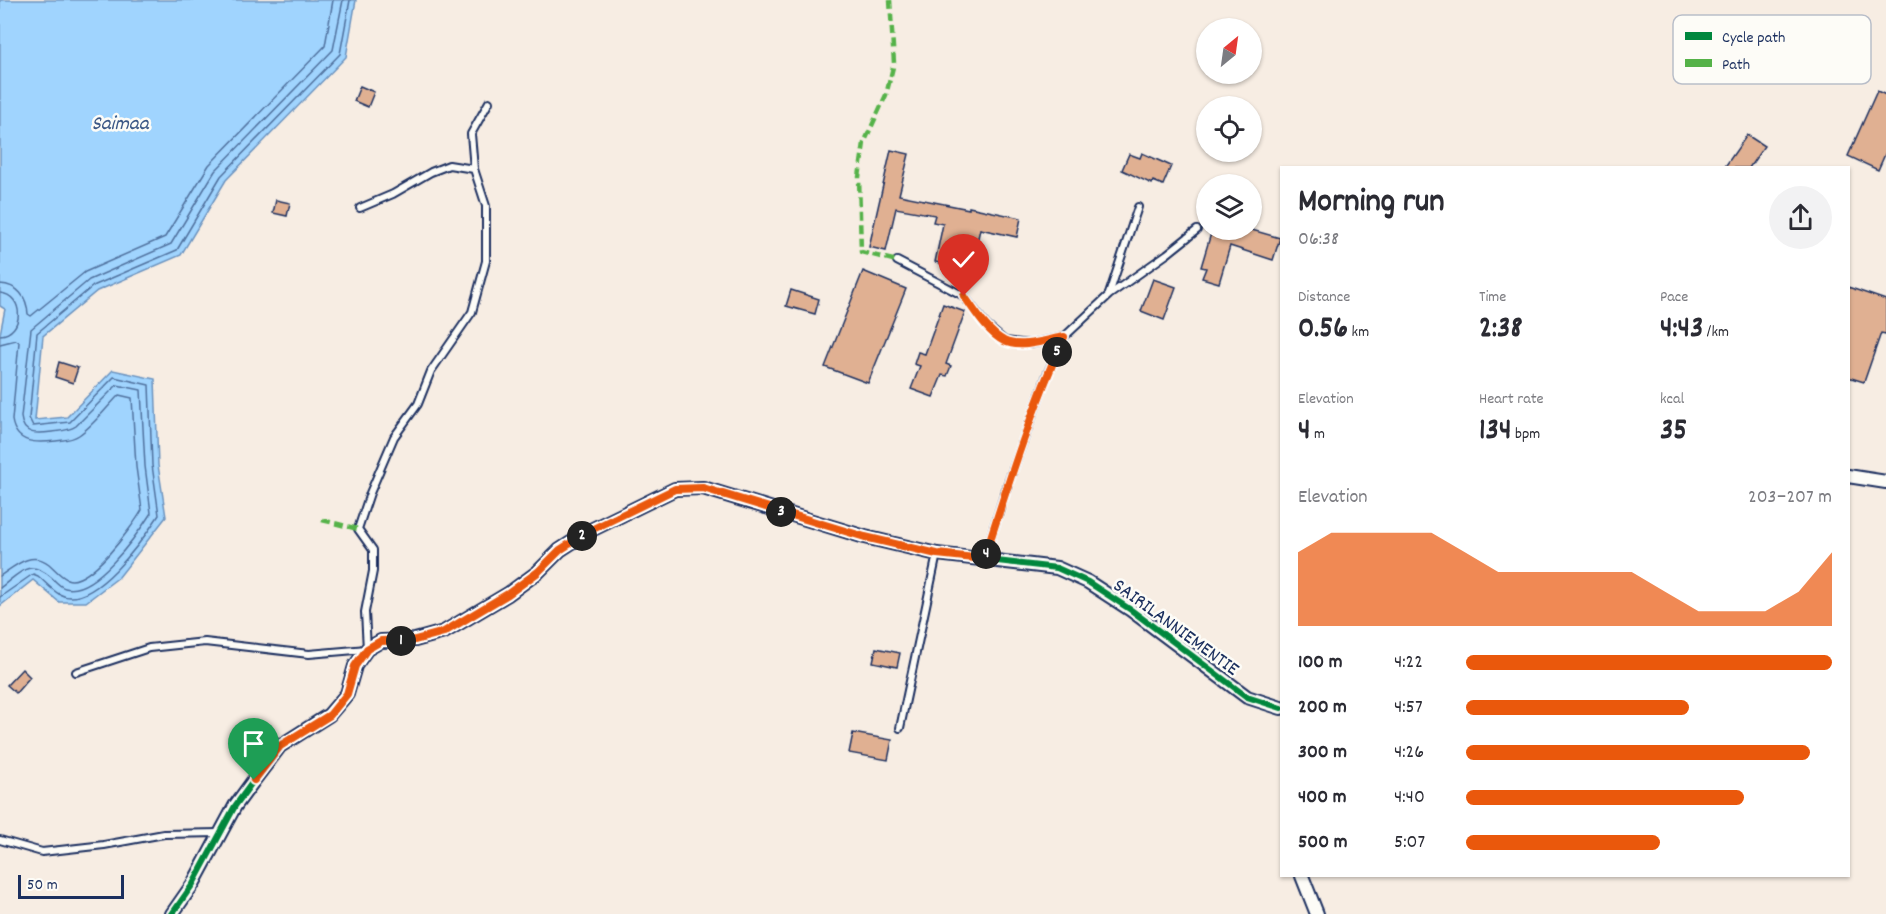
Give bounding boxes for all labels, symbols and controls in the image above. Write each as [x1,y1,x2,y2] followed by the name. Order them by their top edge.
[1673,15,1871,84] legend
[1196,18,1262,84] north arrow
[1196,18,1262,240] map controls
[1722,27,1785,50] text: Cycle path
[1722,54,1750,77] text: Path
[1196,96,1262,162] button: locate
[91,110,150,140] water label: Saimaa
[1196,174,1262,240] button: layers
[1298,180,1445,227] text: Morning run
[1769,186,1832,249] button: share
[1298,226,1339,254] text: 06:38
[938,234,989,296] pin
[947,243,980,276] icon: check
[1298,286,1350,309] text: Distance
[1479,286,1506,309] text: Time
[1660,286,1688,309] text: Pace
[1298,309,1348,352] text: 0.56
[1479,309,1522,352] text: 2:38
[1660,309,1703,352] text: 4:43
[1348,321,1369,344] text: km
[1703,321,1729,344] text: /km
[1042,337,1072,367] pin: 5
[1053,340,1061,363] text: 5
[1298,388,1354,411] text: Elevation
[1479,388,1544,411] text: Heart rate
[1660,388,1684,411] text: kcal
[1298,411,1310,454] text: 4
[1479,411,1511,454] text: 134
[1660,411,1687,454] text: 35
[1310,423,1325,446] text: m
[1511,423,1540,446] text: bpm
[1298,484,1368,512] text: Elevation
[1748,484,1832,512] text: 203–207 m
[766,497,796,527] pin: 3
[777,500,785,523] text: 3
[567,521,597,551] pin: 2
[579,524,586,547] text: 2
[971,539,1001,569] pin: 4
[983,542,989,565] text: 4
[1106,573,1244,684] street label: SAIRILANNIEMENTIE
[386,626,416,656] pin: 1
[399,629,403,652] text: 1
[1298,649,1343,677] text: 100 m
[1394,649,1423,677] text: 4:22
[1298,694,1347,722] text: 200 m
[1394,694,1423,722] text: 4:57
[228,718,279,780] pin
[237,727,270,760] icon: arrive
[1298,739,1347,767] text: 300 m
[1394,739,1424,767] text: 4:26
[1298,784,1346,812] text: 400 m
[1394,784,1425,812] text: 4:40
[1298,829,1347,857] text: 500 m
[1394,829,1425,857] text: 5:07
[18,872,124,900] scale bar
[27,874,58,897] text: 50 m

